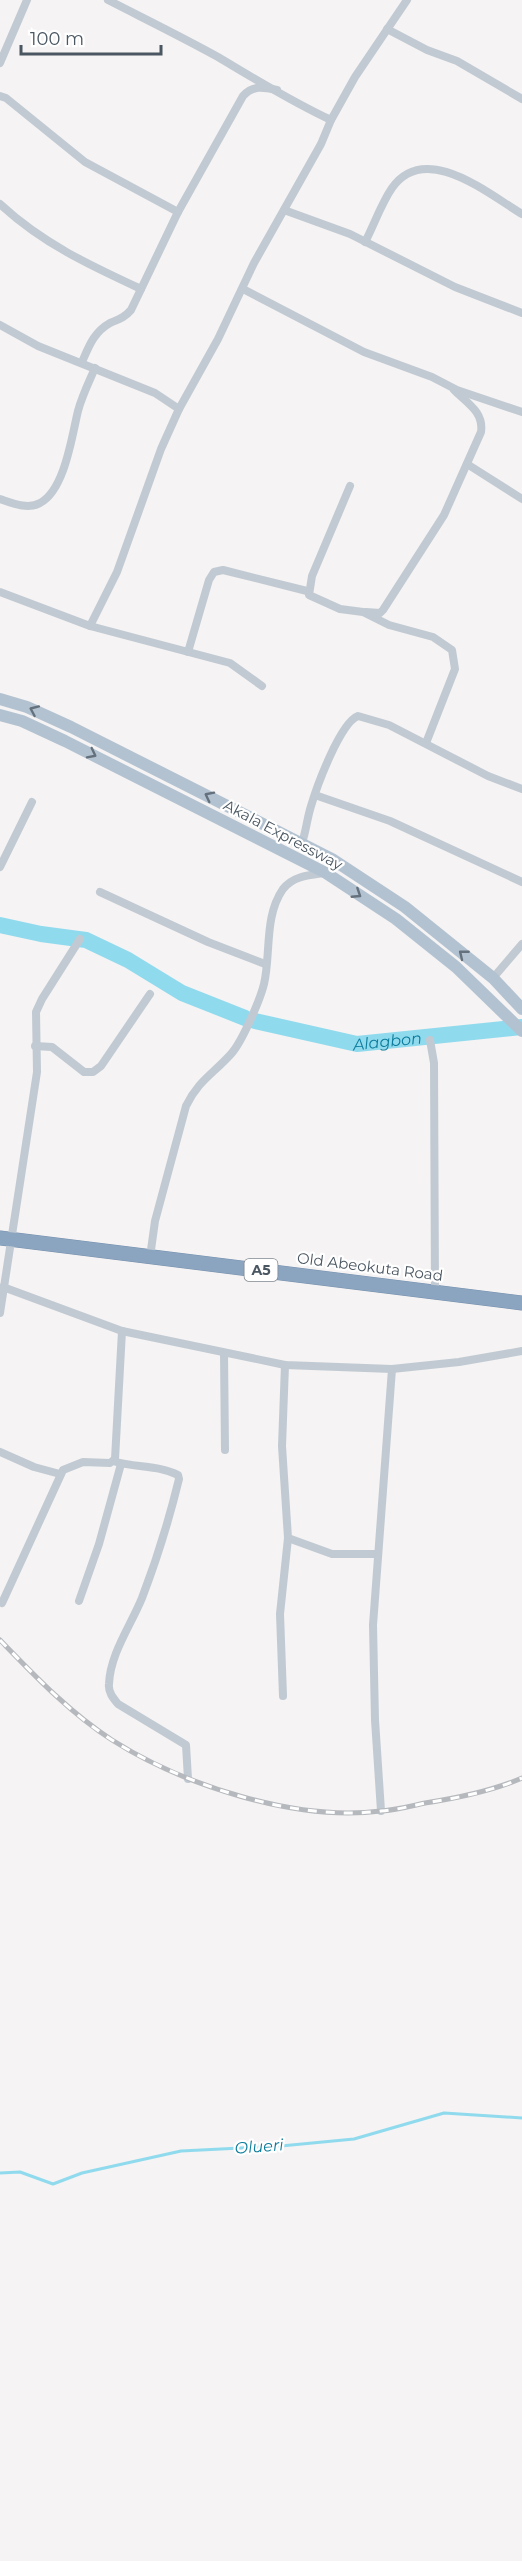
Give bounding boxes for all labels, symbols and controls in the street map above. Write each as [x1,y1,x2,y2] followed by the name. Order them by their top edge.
[21,18,160,56] scale bar
[30,28,84,50] text: 100 m
[29,705,40,717] one-way arrow
[86,747,97,759] one-way arrow
[204,792,215,803] one-way arrow
[220,795,347,874] street label: Akala Expressway
[351,886,362,897] one-way arrow
[459,950,470,961] one-way arrow
[351,1028,423,1054] water label: Alagbon
[296,1248,444,1285] street label: Old Abeokuta Road
[244,1259,278,1281] road number: A5
[234,2135,285,2158] water label: Olueri

